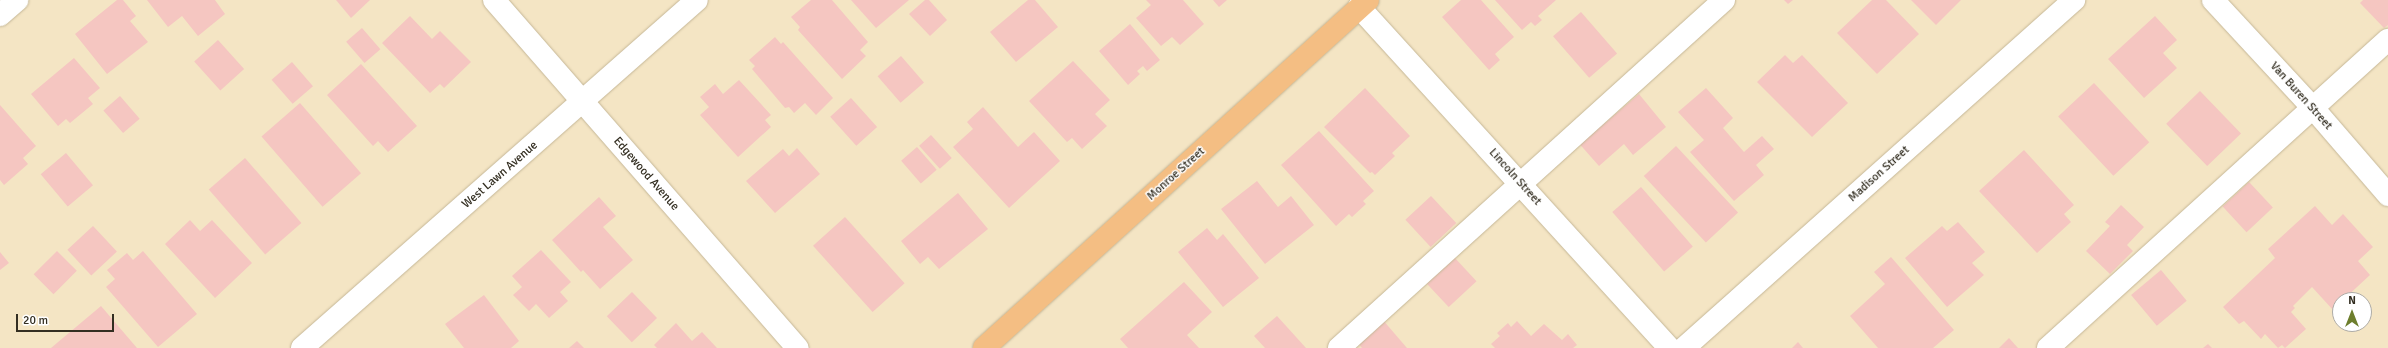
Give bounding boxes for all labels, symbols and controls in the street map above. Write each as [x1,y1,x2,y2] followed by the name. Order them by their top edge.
[2267,59,2335,133] street label: Van Buren Street
[610,134,682,214] street label: Edgewood Avenue
[459,138,541,212] street label: West Lawn Avenue
[1845,143,1913,205] street label: Madison Street
[1144,144,1208,204] street label: Monroe Street
[1486,146,1544,208] street label: Lincoln Street
[2332,292,2372,332] north arrow
[2348,294,2356,307] text: N
[18,306,116,332] scale bar
[23,313,48,328] text: 20 m

